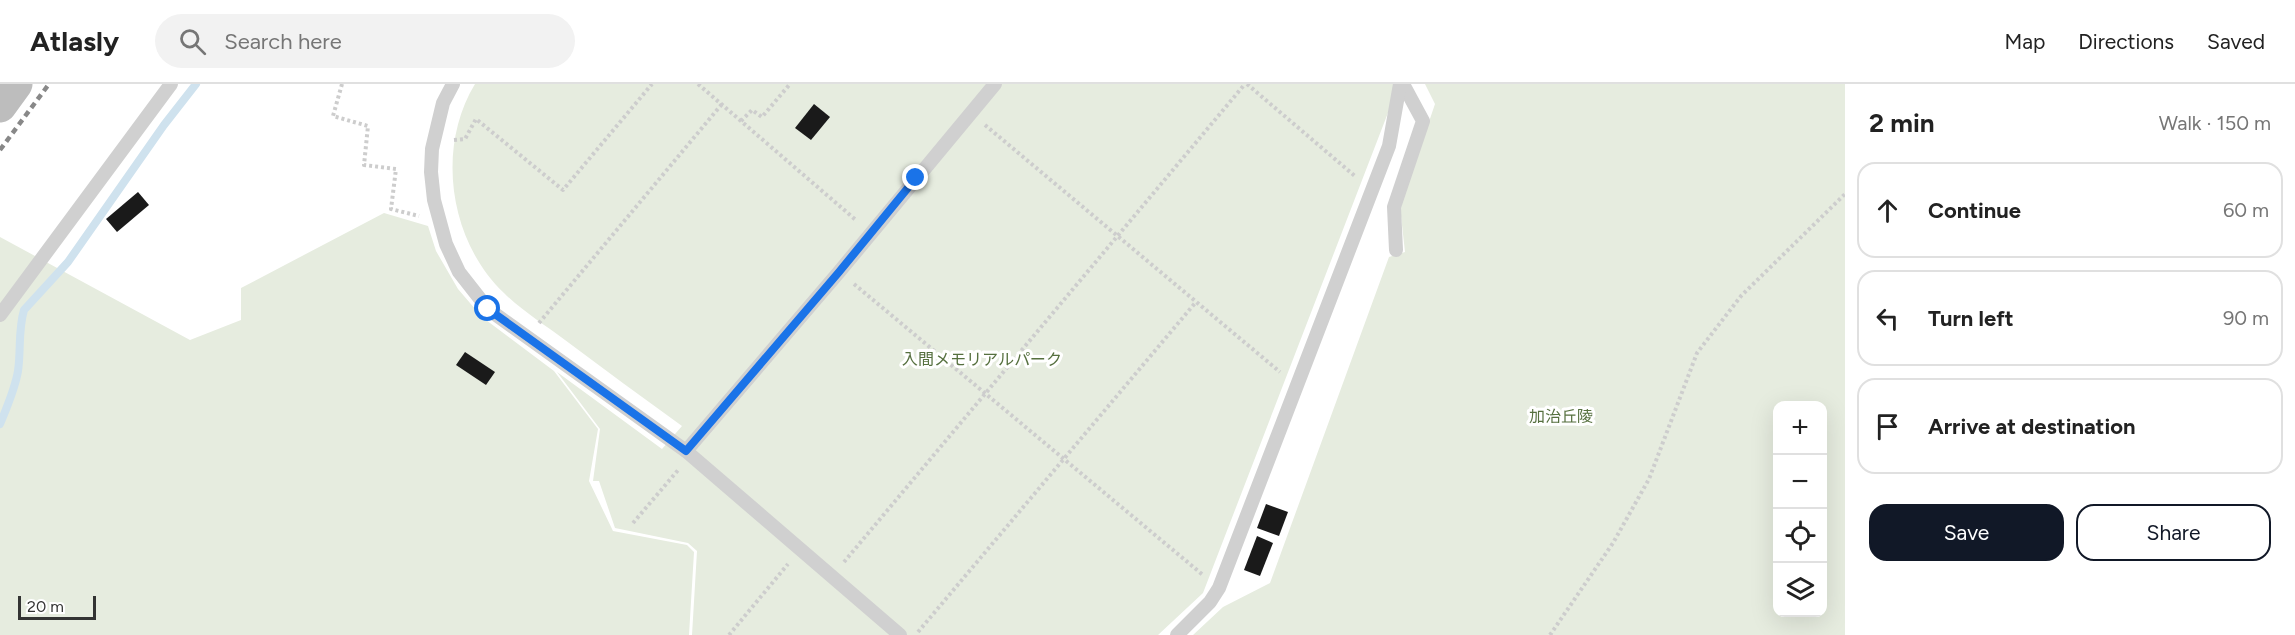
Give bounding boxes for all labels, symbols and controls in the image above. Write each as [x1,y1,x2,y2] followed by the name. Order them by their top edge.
[155,14,575,68] search box
[30,24,119,58] text: Atlasly
[176,25,209,58] icon: search
[224,28,342,55] text: Search here
[2004,29,2045,54] text: Map
[2078,29,2174,54] text: Directions
[2207,29,2265,54] text: Saved
[1869,107,1935,139] text: 2 min
[2159,111,2271,135] text: Walk · 150 m
[902,164,928,190] route end
[1871,194,1904,227] icon: ahead
[1928,197,2021,224] text: Continue
[2223,198,2269,222] text: 60 m
[474,295,500,321] route start
[1871,302,1904,335] icon: left
[1928,305,2014,332] text: Turn left
[2223,306,2269,330] text: 90 m
[902,350,1062,369] park label: 入間メモリアルパーク
[1773,401,1827,617] map controls
[1773,401,1827,455] button: +
[1529,407,1593,426] park label: 加治丘陵
[1871,410,1904,443] icon: arrive
[1928,413,2136,440] text: Arrive at destination
[1773,455,1827,509] button: −
[1869,504,2064,561] button: Save
[2076,504,2271,561] button: Share
[1773,509,1827,563] button: locate
[1773,563,1827,617] button: layers
[18,593,96,620] scale bar
[27,597,64,616] text: 20 m

